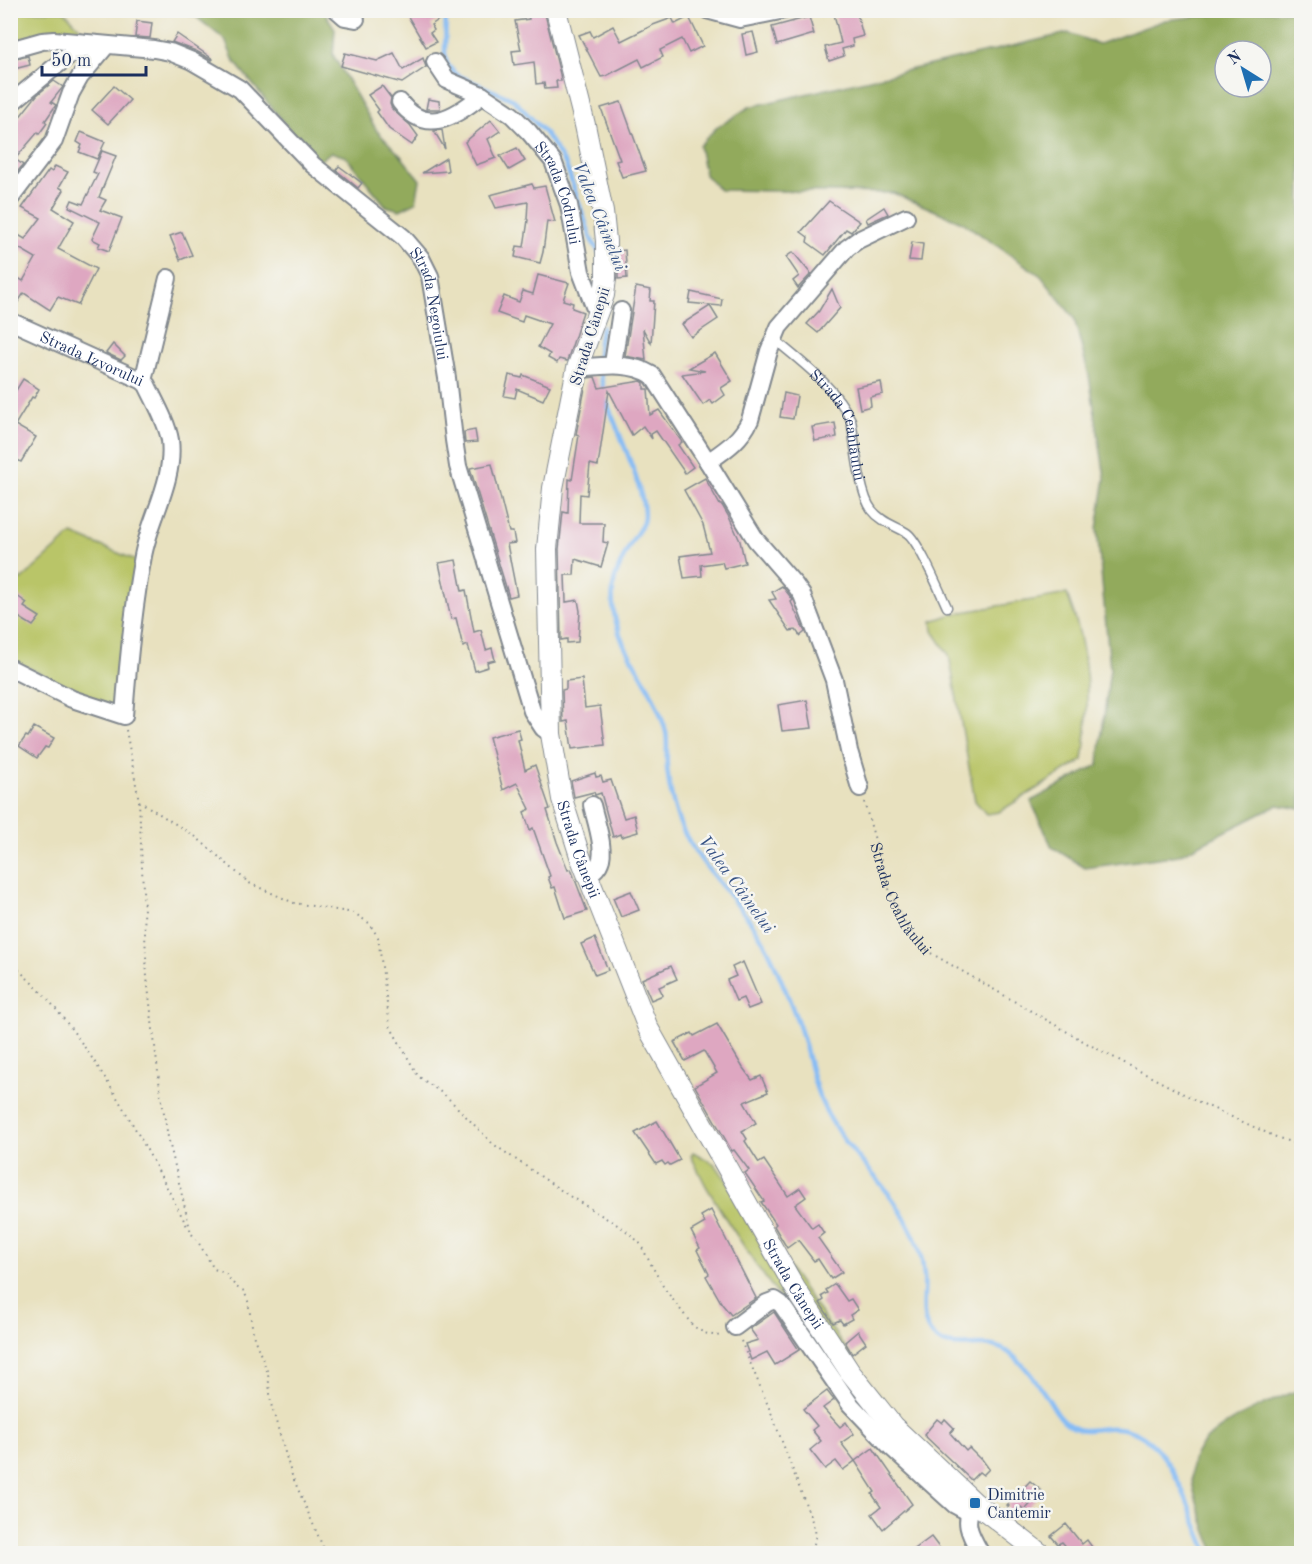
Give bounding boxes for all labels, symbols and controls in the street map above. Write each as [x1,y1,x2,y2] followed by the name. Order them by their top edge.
[42,39,146,77] scale bar
[1213,39,1273,99] north arrow
[1225,48,1245,69] text: N
[51,52,91,70] text: 50 m
[530,139,582,246] street label: Strada Codrului
[569,159,629,274] water label: Valea Câinelui
[405,245,450,361] street label: Strada Negoiului
[568,285,614,388] street label: Strada Cânepii
[37,329,146,390] street label: Strada Izvorului
[806,367,867,482] street label: Strada Ceahlăului
[553,799,602,901] street label: Strada Cânepii
[695,832,778,937] water label: Valea Câinelui
[866,841,934,958] street label: Strada Ceahlăului
[759,1236,826,1332] street label: Strada Cânepii
[987,1488,1051,1522] place label: Dimitrie Cantemir
[968,1496,982,1510] marker: Dimitrie Cantemir

